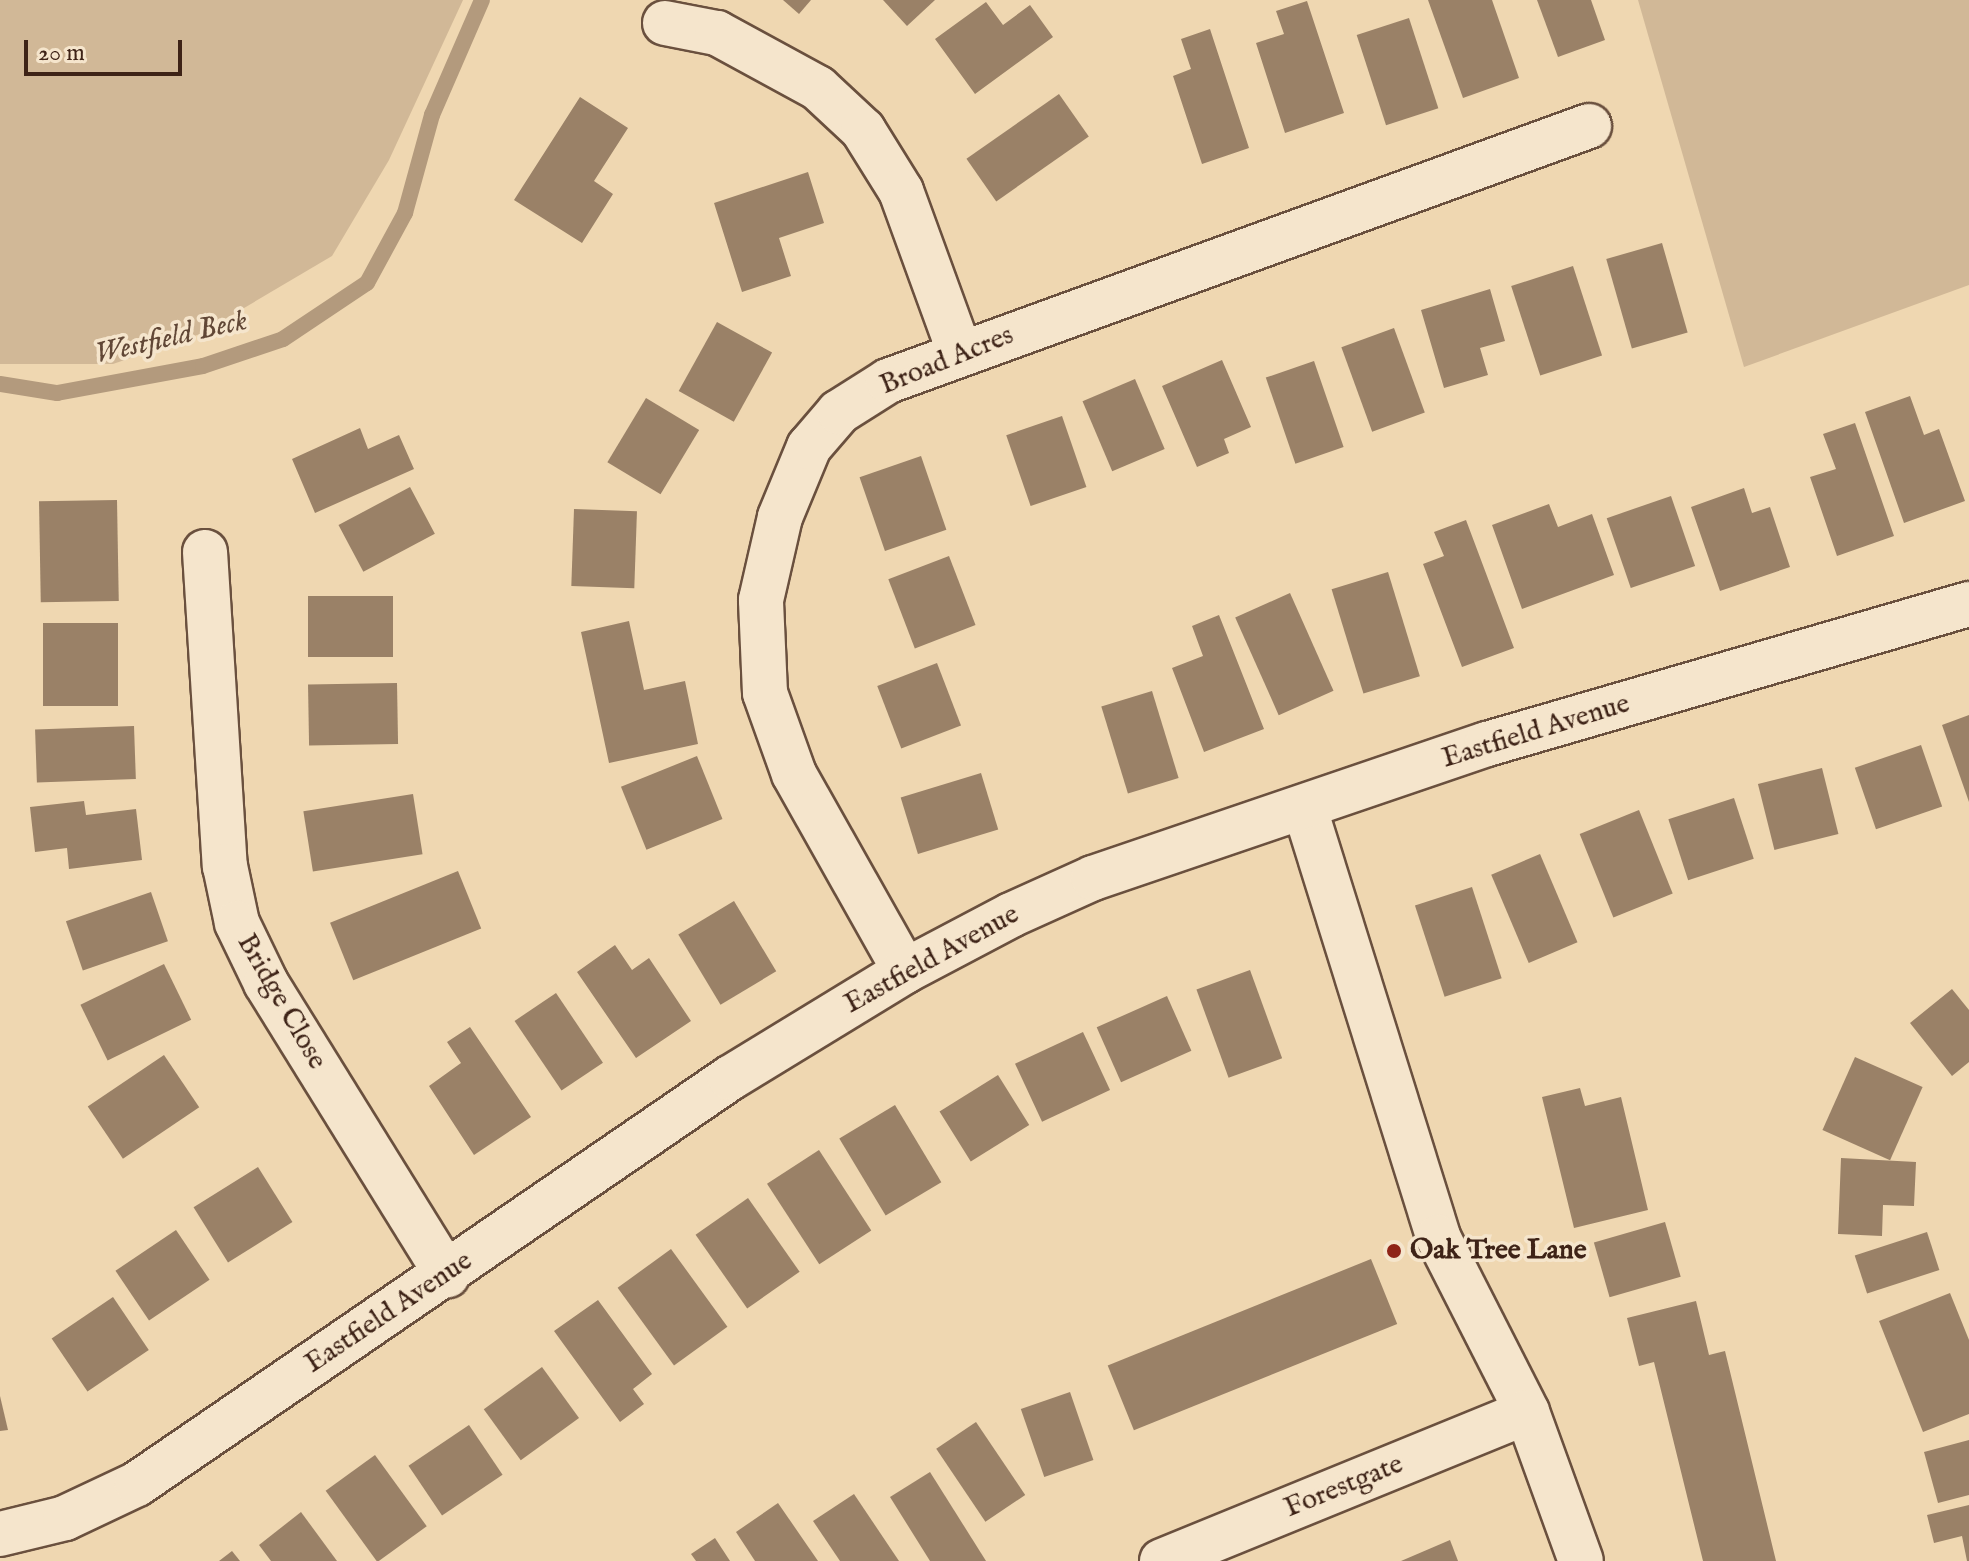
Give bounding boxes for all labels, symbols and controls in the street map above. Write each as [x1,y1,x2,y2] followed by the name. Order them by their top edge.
[28,24,186,74] scale bar
[38,38,85,69] text: 20 m
[91,303,251,373] water label: Westfield Beck
[875,319,1019,403] street label: Broad Acres
[1438,688,1634,776] street label: Eastfield Avenue
[839,898,1025,1022] street label: Eastfield Avenue
[229,928,333,1076] street label: Bridge Close
[1410,1234,1587,1268] place label: Oak Tree Lane
[1385,1242,1403,1260] marker: Oak Tree Lane
[299,1245,479,1381] street label: Eastfield Avenue
[1280,1448,1408,1526] street label: Forestgate

